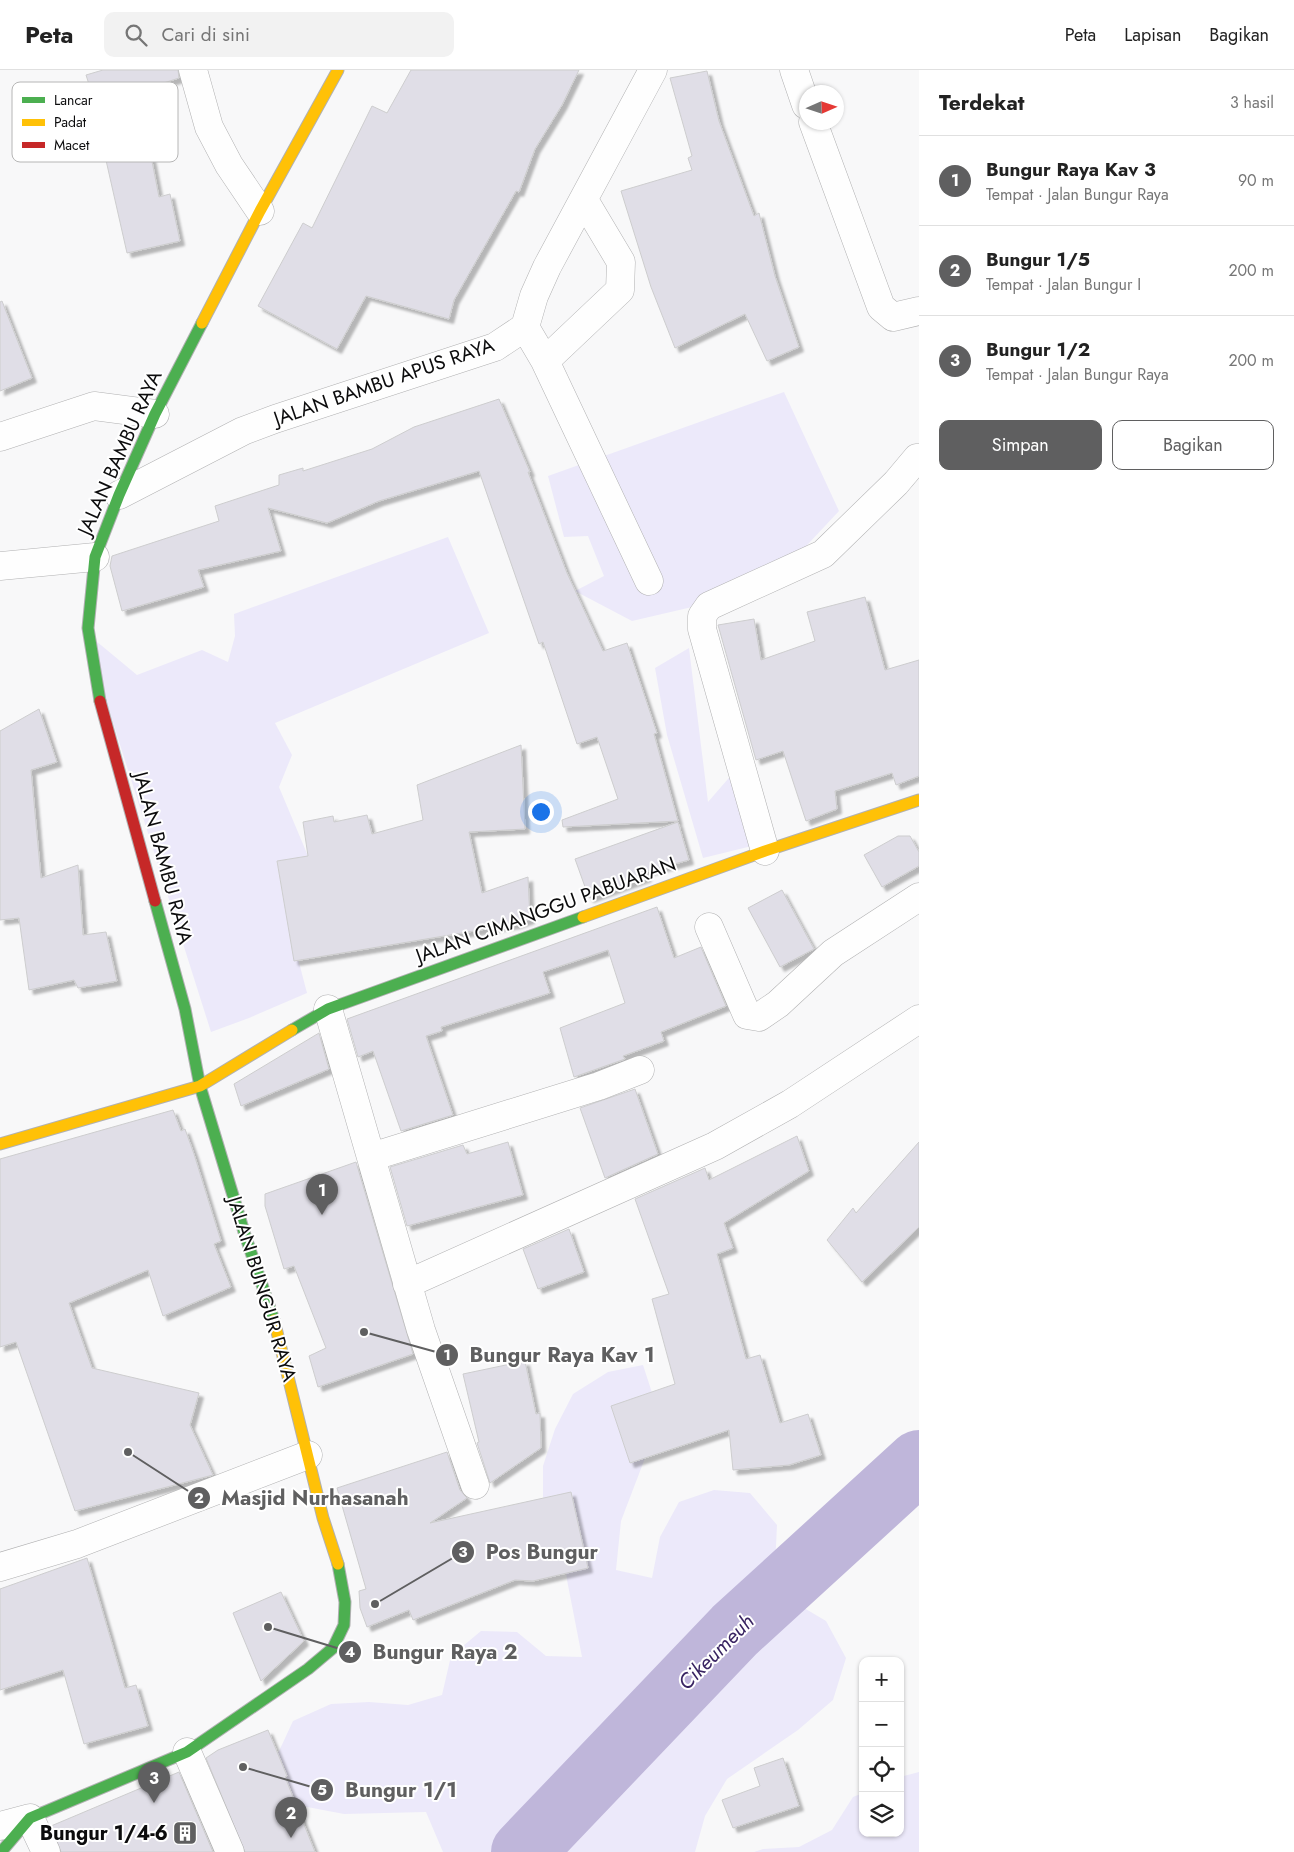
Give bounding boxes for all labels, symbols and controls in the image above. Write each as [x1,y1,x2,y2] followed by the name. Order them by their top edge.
[104,12,454,57] search box
[25,17,74,52] text: Peta
[122,21,150,49] icon: search
[162,21,250,48] text: Cari di sini
[1065,22,1096,48] text: Peta
[1124,22,1181,48] text: Lapisan
[1209,22,1269,48] text: Bagikan
[12,82,178,162] legend
[799,85,844,130] north arrow
[939,88,1024,118] text: Terdekat
[54,90,93,110] text: Lancar
[1230,91,1274,114] text: 3 hasil
[54,112,87,132] text: Padat
[54,135,90,155] text: Macet
[986,156,1156,183] text: Bungur Raya Kav 3
[951,169,959,192] text: 1
[1238,169,1274,192] text: 90 m
[986,183,1169,206] text: Tempat · Jalan Bungur Raya
[986,246,1090,273] text: Bungur 1/5
[950,259,960,282] text: 2
[1228,259,1274,282] text: 200 m
[986,273,1141,296] text: Tempat · Jalan Bungur I
[267,330,499,434] street label: JALAN BAMBU APUS RAYA
[986,336,1090,363] text: Bungur 1/2
[950,349,960,372] text: 3
[1228,349,1274,372] text: 200 m
[986,363,1169,386] text: Tempat · Jalan Bungur Raya
[69,365,170,543] street label: JALAN BAMBU RAYA
[939,420,1102,470] button: Simpan
[1112,420,1274,470] button: Bagikan
[125,766,200,948] street label: JALAN BAMBU RAYA
[528,799,554,825] your location
[409,849,680,972] street label: JALAN CIMANGGU PABUARAN
[306,1174,338,1215] pin: 1
[219,1190,304,1386] street label: JALAN BUNGUR RAYA
[434,1337,664,1373] callout: Bungur Raya Kav 1
[469,1340,655,1370] text: Bungur Raya Kav 1
[443,1344,451,1366] text: 1
[187,1480,419,1516] callout: Masjid Nurhasanah
[221,1483,409,1513] text: Masjid Nurhasanah
[194,1487,204,1509] text: 2
[451,1534,608,1570] callout: Pos Bungur
[486,1537,599,1567] text: Pos Bungur
[458,1541,468,1563] text: 3
[671,1607,761,1697] water label: Cikeumeuh
[337,1634,527,1670] callout: Bungur Raya 2
[372,1637,518,1667] text: Bungur Raya 2
[345,1641,355,1663] text: 4
[859,1657,904,1837] map controls
[859,1657,904,1702] button: +
[859,1702,904,1747] button: −
[859,1747,904,1792] button: locate
[138,1762,170,1803] pin: 3
[310,1772,467,1808] callout: Bungur 1/1
[345,1775,457,1805] text: Bungur 1/1
[317,1779,327,1801] text: 5
[859,1792,904,1837] button: layers
[275,1797,307,1838] pin: 2
[40,1819,168,1848] place label: Bungur 1/4-6
[172,1820,198,1846] building icon: Bungur 1/4-6

